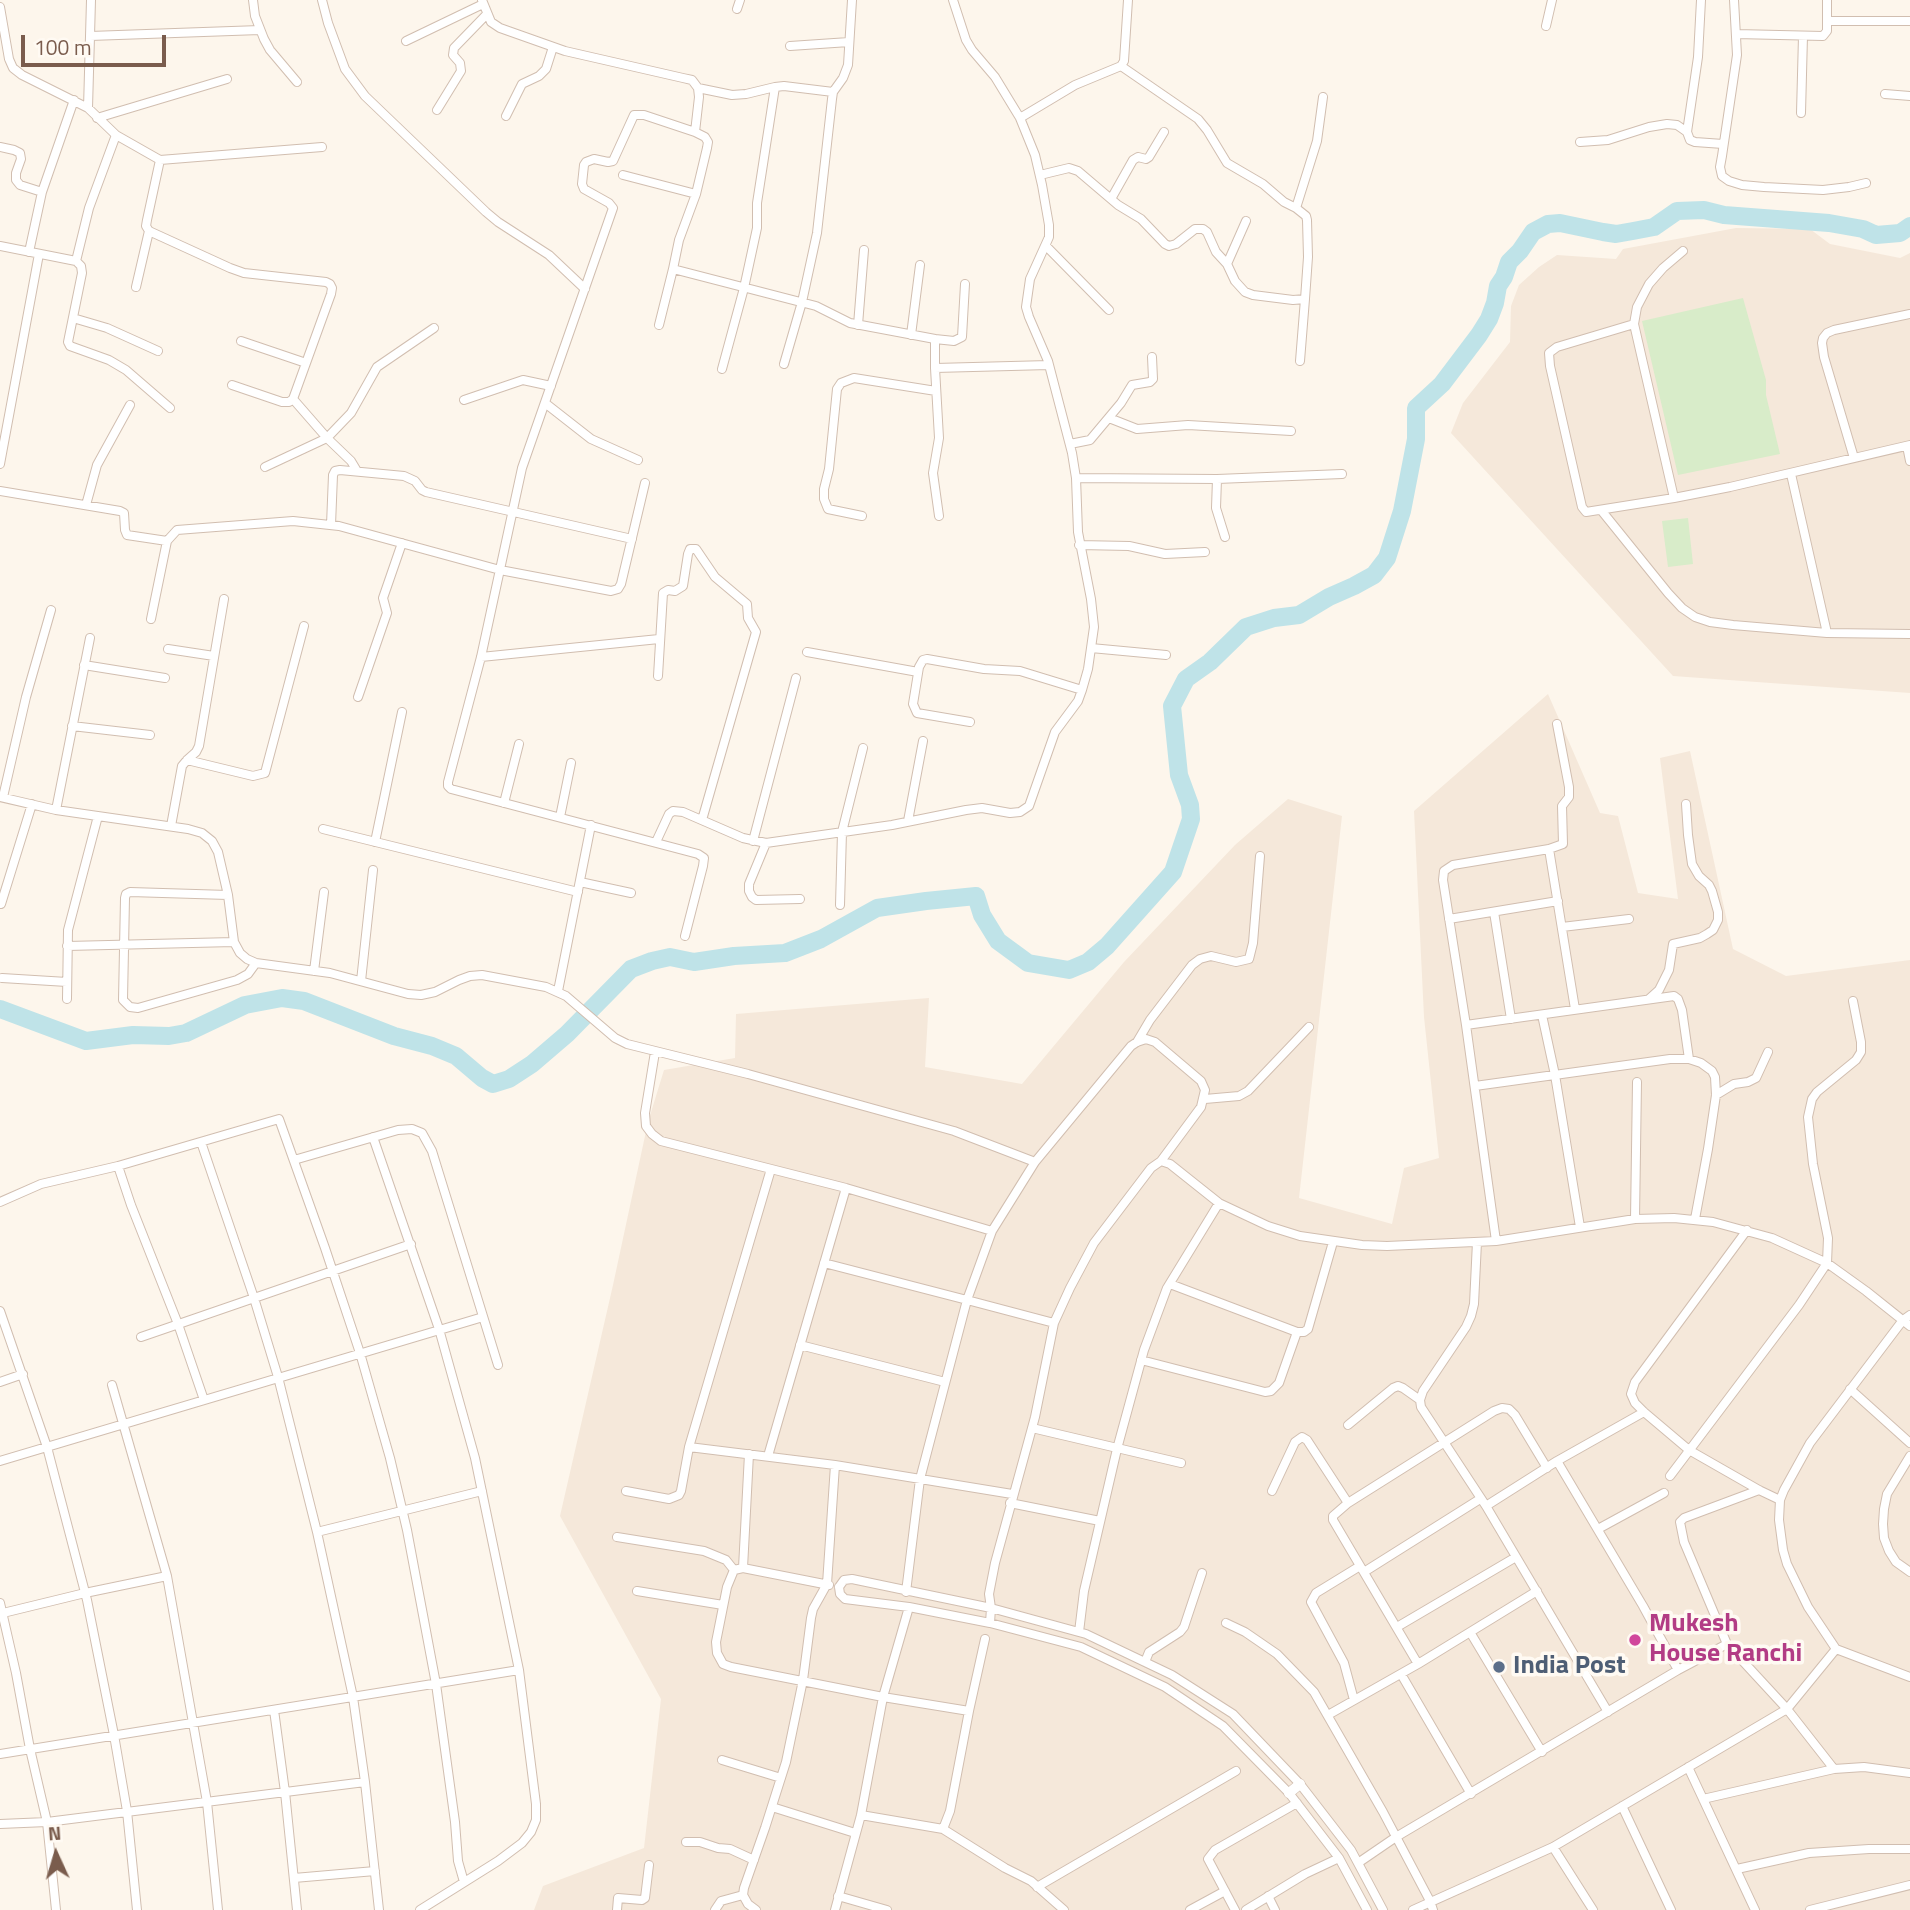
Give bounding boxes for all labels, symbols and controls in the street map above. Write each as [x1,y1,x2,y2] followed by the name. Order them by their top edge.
[24,21,170,65] scale bar
[34,31,91,63] text: 100 m
[1649,1609,1802,1670] place label: Mukesh House Ranchi
[1627,1632,1643,1648] marker: Mukesh House Ranchi
[1513,1651,1626,1683] place label: India Post
[1491,1659,1507,1675] marker: India Post
[47,1818,62,1847] text: N
[21,1819,91,1889] north arrow

